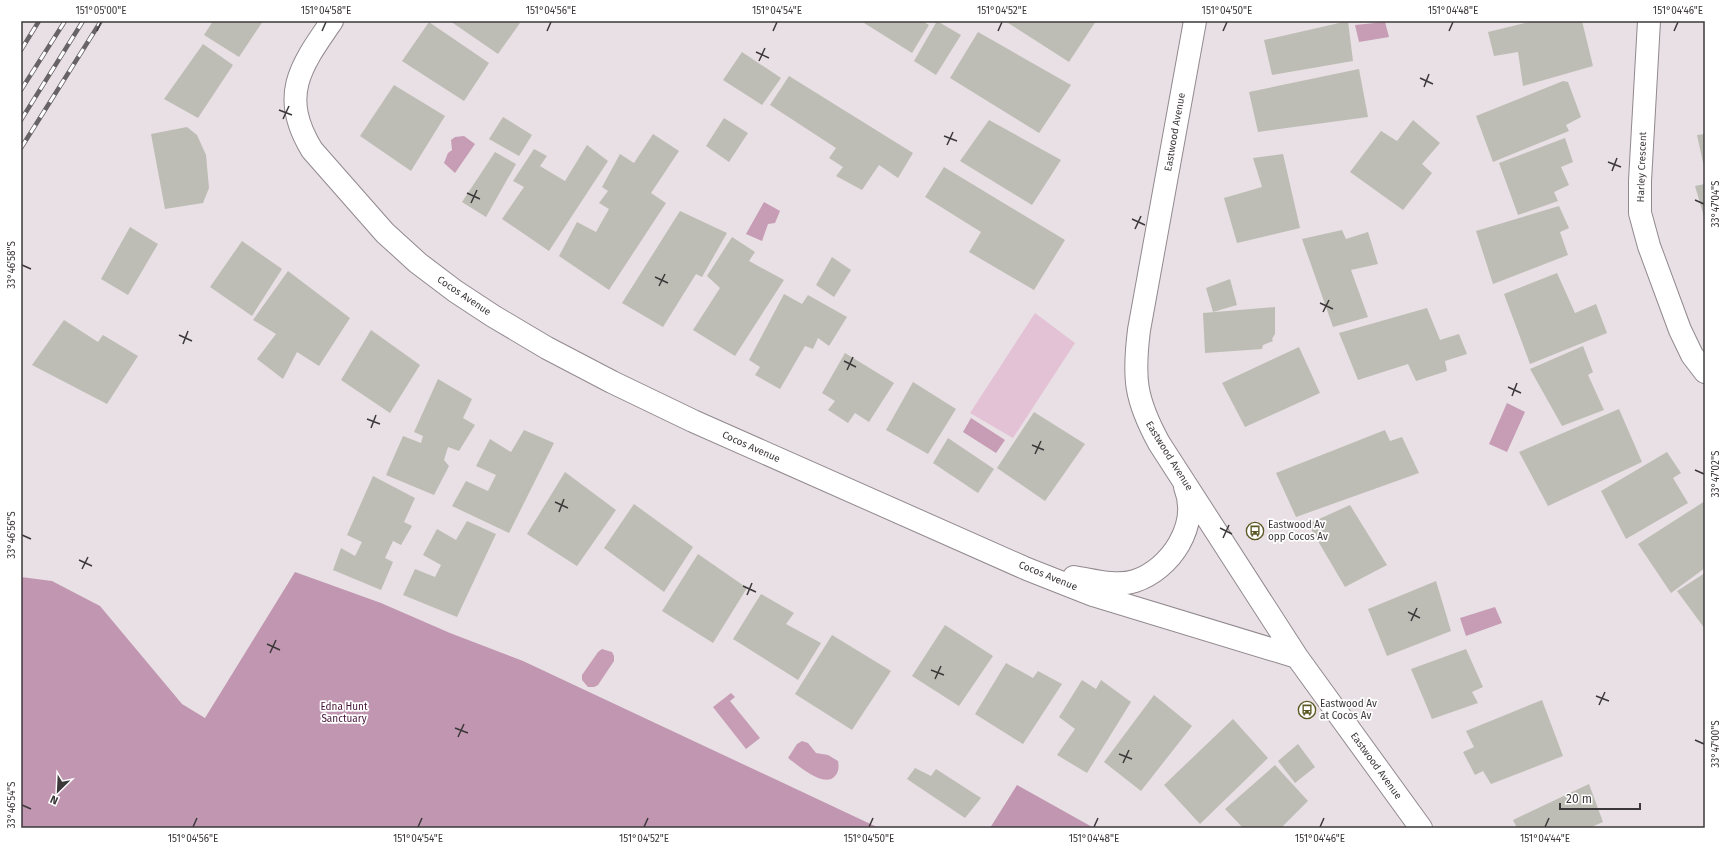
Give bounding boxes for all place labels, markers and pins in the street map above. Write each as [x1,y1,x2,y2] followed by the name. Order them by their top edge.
[1268,519,1328,543] place label: Eastwood Av opp Cocos Av
[1245,521,1265,541] bus stop icon: Eastwood Av opp Cocos Av
[1320,698,1377,722] place label: Eastwood Av at Cocos Av
[1297,700,1317,720] bus stop icon: Eastwood Av at Cocos Av

